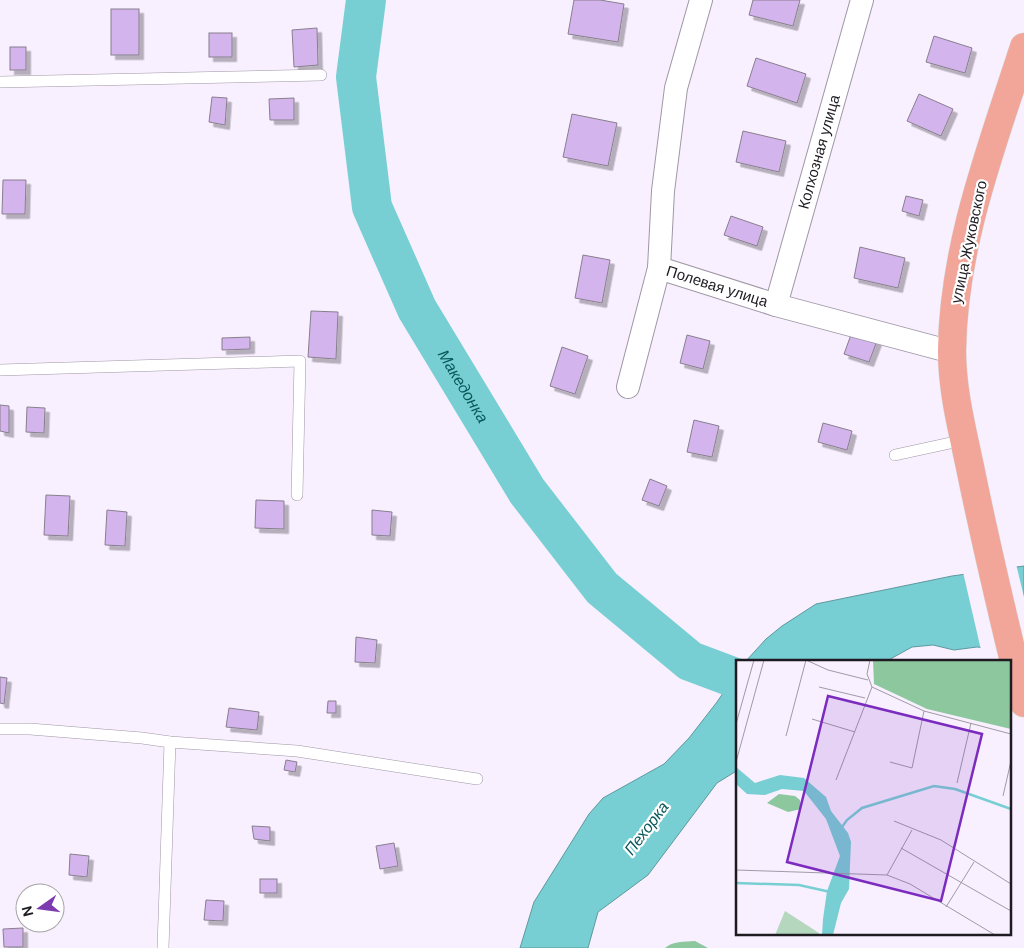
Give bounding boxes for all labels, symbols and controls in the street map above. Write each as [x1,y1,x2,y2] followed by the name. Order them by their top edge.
[794,92,845,211] street label: Колхозная улица
[946,179,992,305] street label: улица Жуковского
[664,261,771,312] street label: Полевая улица
[433,346,493,427] water label: Македонка
[736,660,1012,936] inset map
[619,797,673,859] water label: Пехорка
[15,883,65,933] north arrow
[17,904,37,918] text: N

